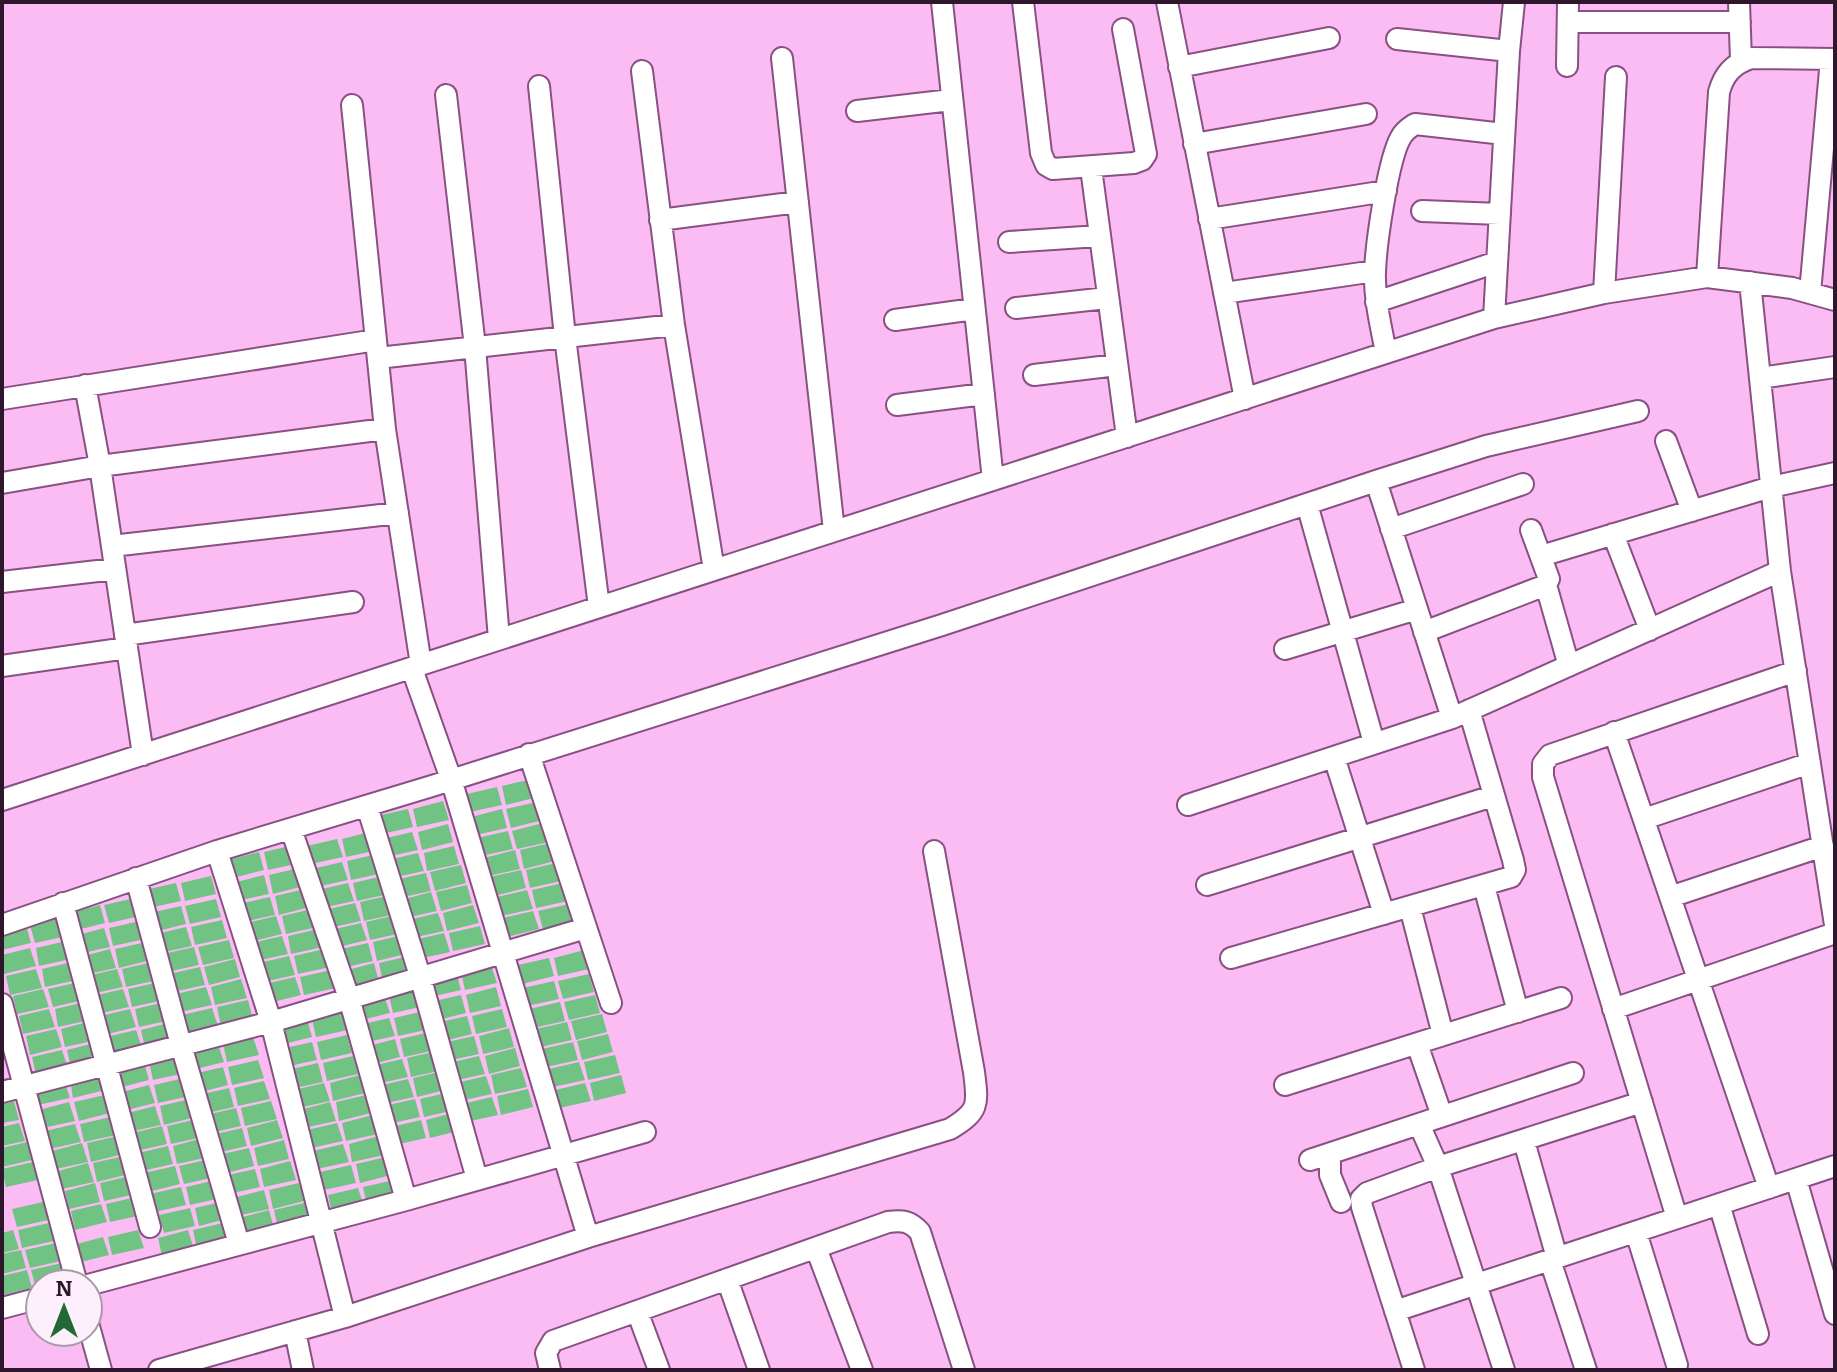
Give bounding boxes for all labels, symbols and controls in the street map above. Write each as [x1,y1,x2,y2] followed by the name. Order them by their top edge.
[24,1268,104,1348] north arrow
[56,1275,73,1302] text: N

